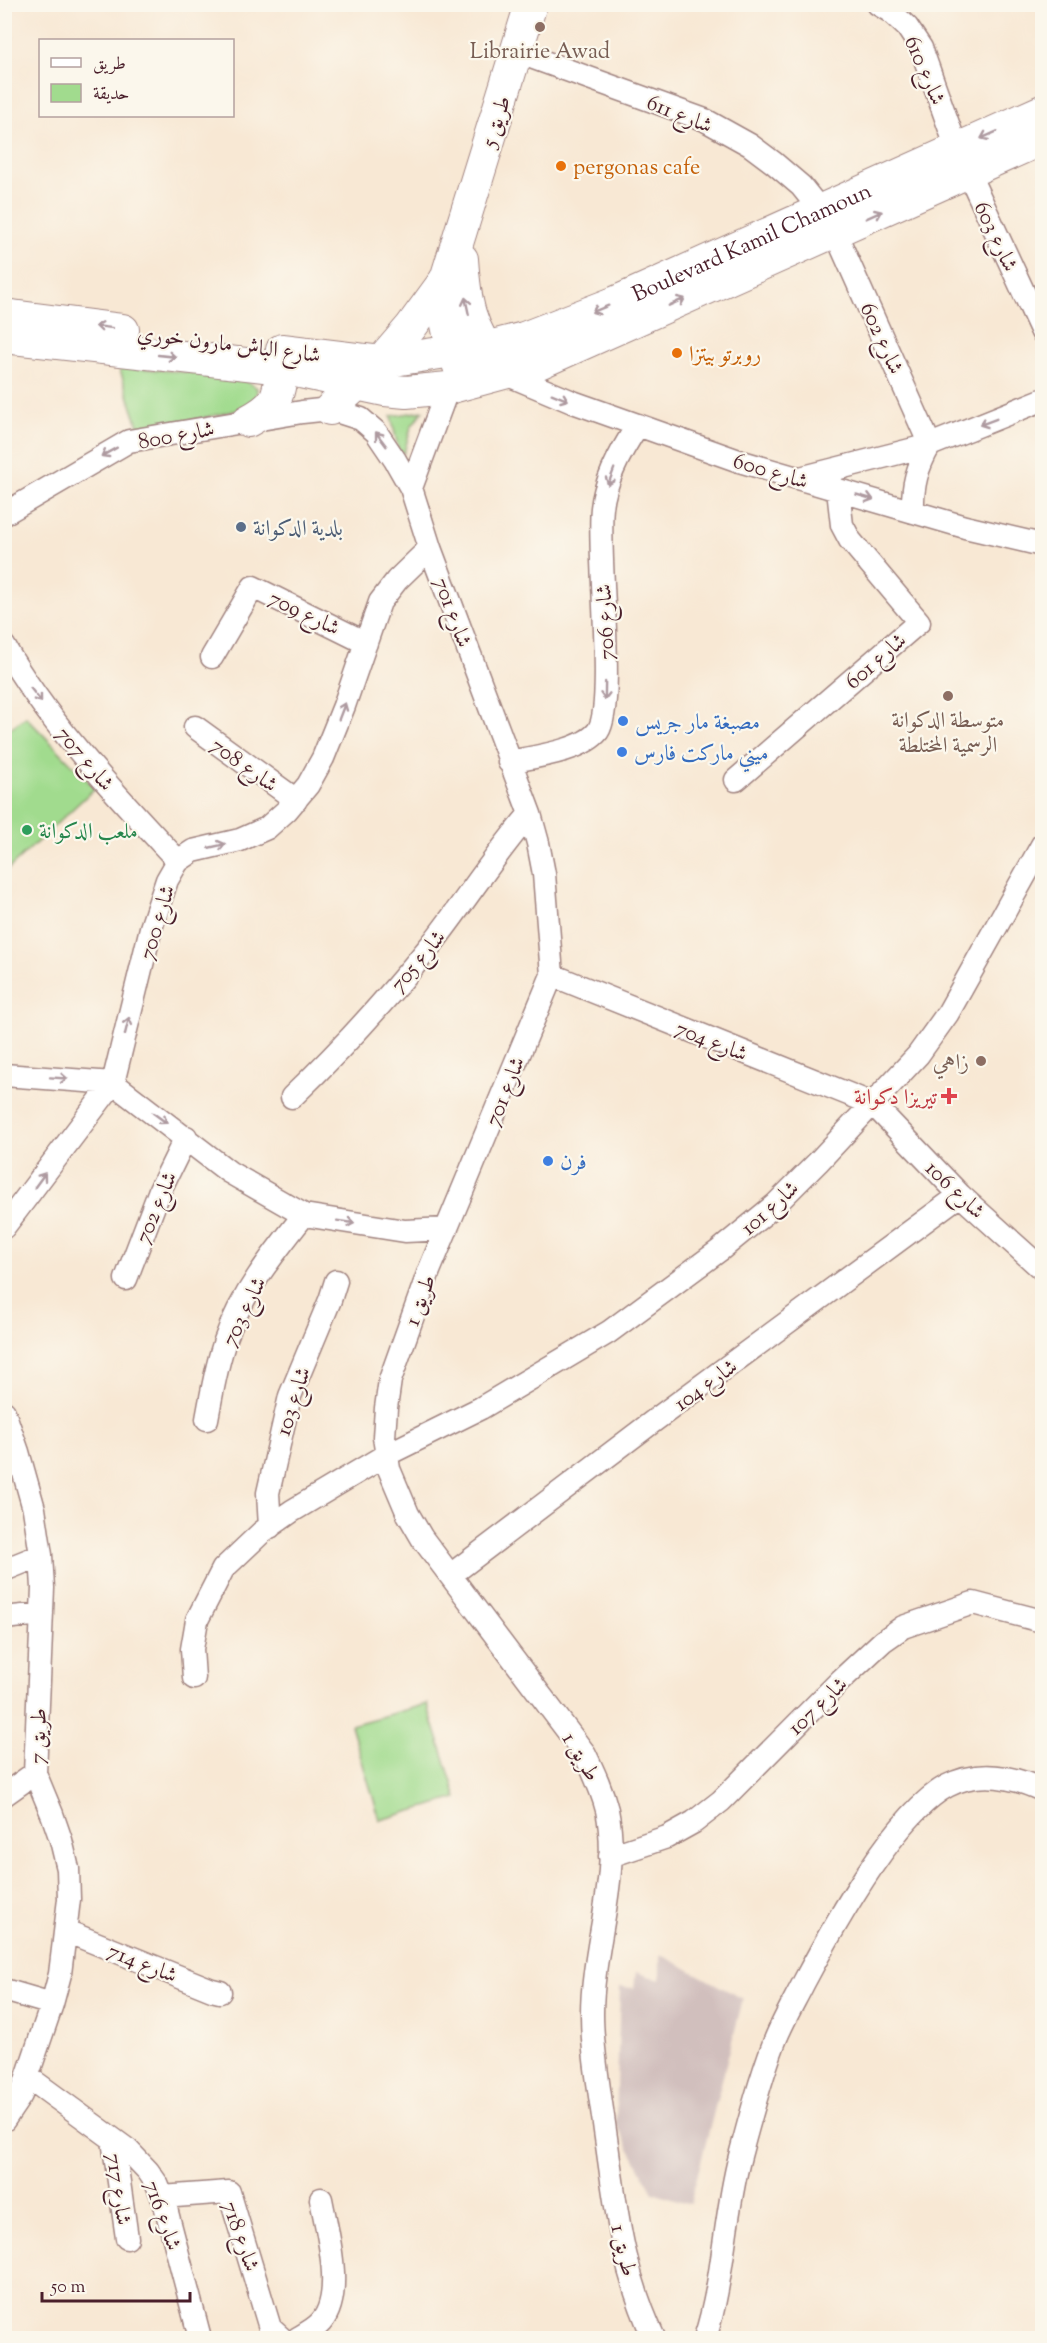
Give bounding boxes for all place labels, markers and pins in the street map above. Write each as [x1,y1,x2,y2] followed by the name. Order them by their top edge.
[533,20,547,34] marker: Librairie Awad
[470,37,610,69] place label: Librairie Awad
[573,153,700,185] place label: pergonas cafe
[554,159,568,173] marker: pergonas cafe
[689,340,761,372] place label: روبرتو بيتزا
[670,346,684,360] marker: روبرتو بيتزا
[253,514,343,546] place label: بلدية الدكوانة
[234,520,248,534] marker: بلدية الدكوانة
[941,689,955,703] marker: متوسطة الدكوانة الرسمية المختلطة
[892,706,1004,763] place label: متوسطة الدكوانة الرسمية المختلطة
[635,708,760,740] place label: مصبغة مار جريس
[616,714,630,728] marker: مصبغة مار جريس
[634,739,769,773] place label: ميني ماركت فارس
[615,745,629,759] marker: ميني ماركت فارس
[39,817,138,849] place label: ملعب الدكوانة
[20,823,34,837] marker: ملعب الدكوانة
[933,1048,969,1080] place label: زاهي
[974,1054,988,1068] marker: زاهي
[854,1083,938,1115] place label: تيريزا دكوانة
[942,1089,956,1103] marker: تيريزا دكوانة
[560,1148,587,1180] place label: فرن
[541,1154,555,1168] marker: فرن

